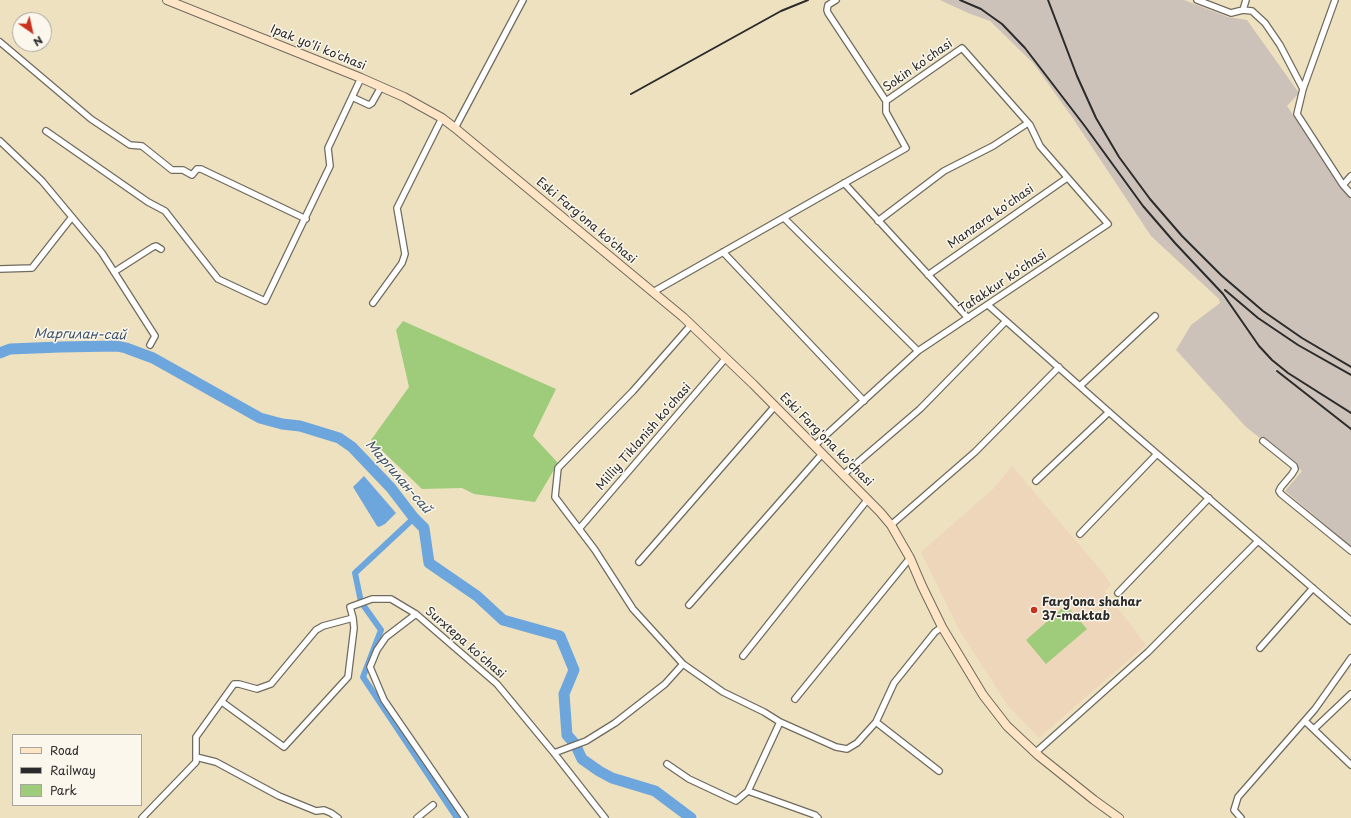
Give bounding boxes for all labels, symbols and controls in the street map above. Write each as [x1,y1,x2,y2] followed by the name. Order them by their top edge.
[12,12,52,52] north arrow
[268,22,368,74] street label: Ipak yo'li ko'chasi
[30,32,47,51] text: N
[880,37,956,95] street label: Sokin koʻchasi
[533,175,639,267] street label: Eski Farg'ona ko'chasi
[945,182,1037,252] street label: Manzara koʻchasi
[956,247,1050,317] street label: Tafakkur koʻchasi
[34,326,126,344] water label: Маргилан-сай
[594,381,694,493] street label: Milliy Tiklanish koʻchasi
[776,390,876,490] street label: Eski Farg'ona ko'chasi
[362,437,434,517] water label: Маргилан-сай
[1042,596,1142,624] place label: Farg'ona shahar 37-maktab
[422,604,508,682] street label: Surxtepa koʻchasi
[1029,605,1039,615] marker: Farg'ona shahar 37-maktab
[12,734,142,806] legend
[50,741,79,759] text: Road
[50,761,96,779] text: Railway
[50,781,77,799] text: Park

